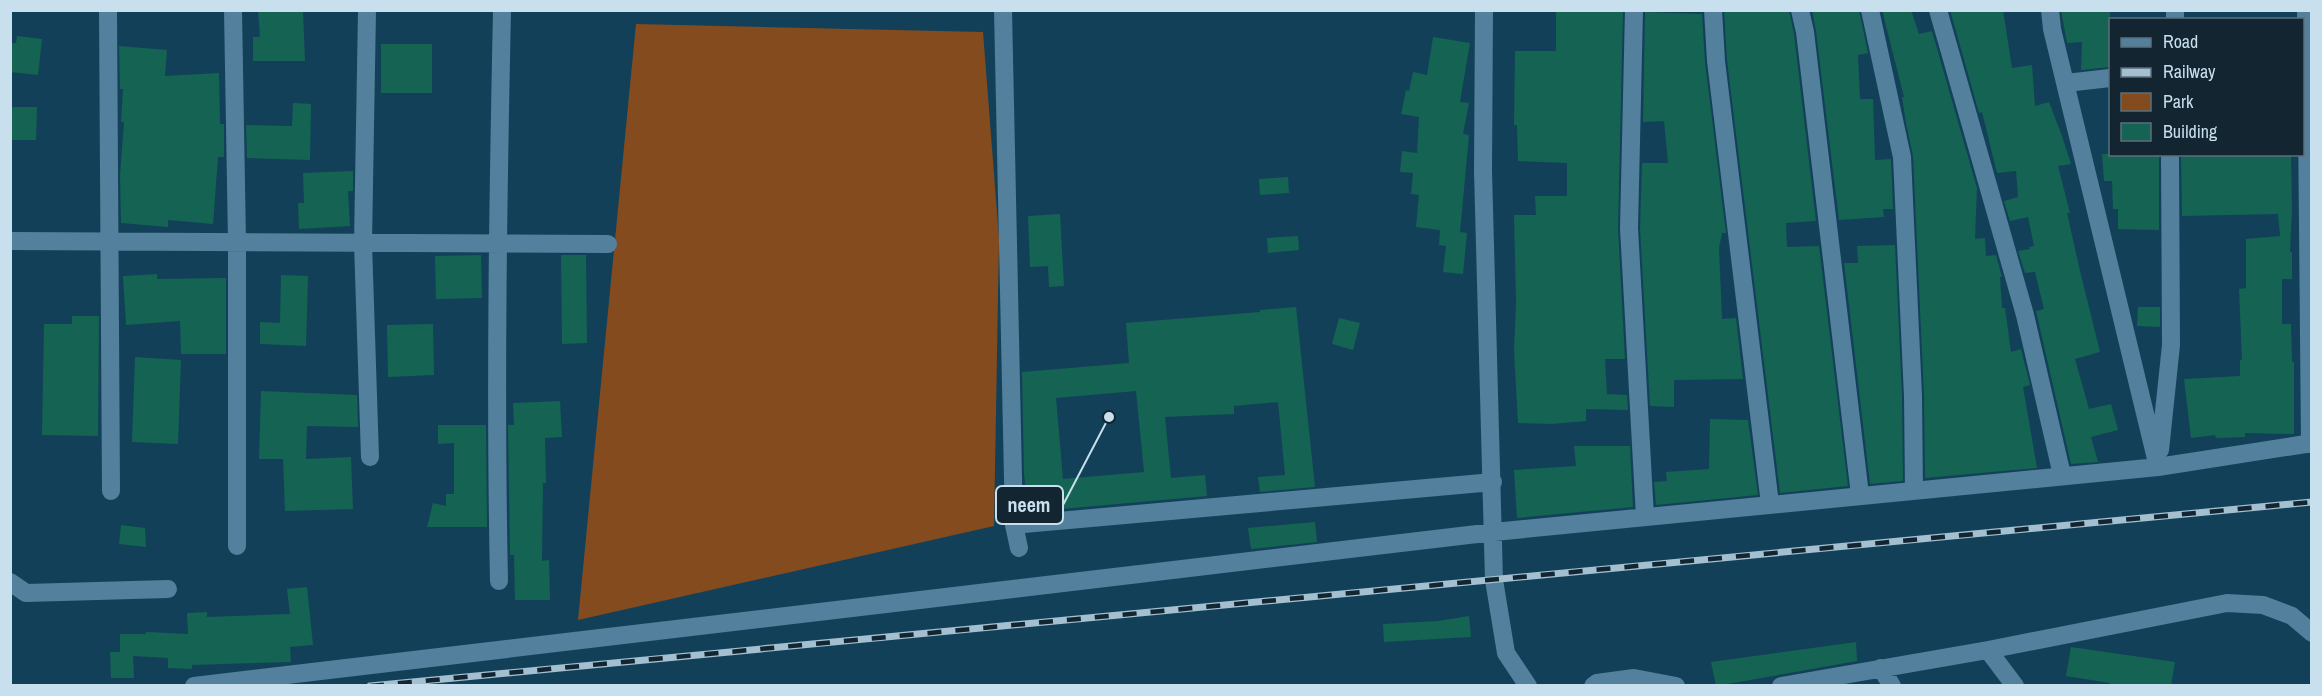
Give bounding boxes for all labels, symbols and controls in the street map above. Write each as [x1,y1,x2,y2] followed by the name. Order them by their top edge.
[2109,18,2304,156] legend
[2163,29,2198,54] text: Road
[2163,59,2216,84] text: Railway
[2163,89,2194,114] text: Park
[2163,119,2218,144] text: Building
[996,486,1063,524] callout: neem
[1008,491,1050,518] text: neem

